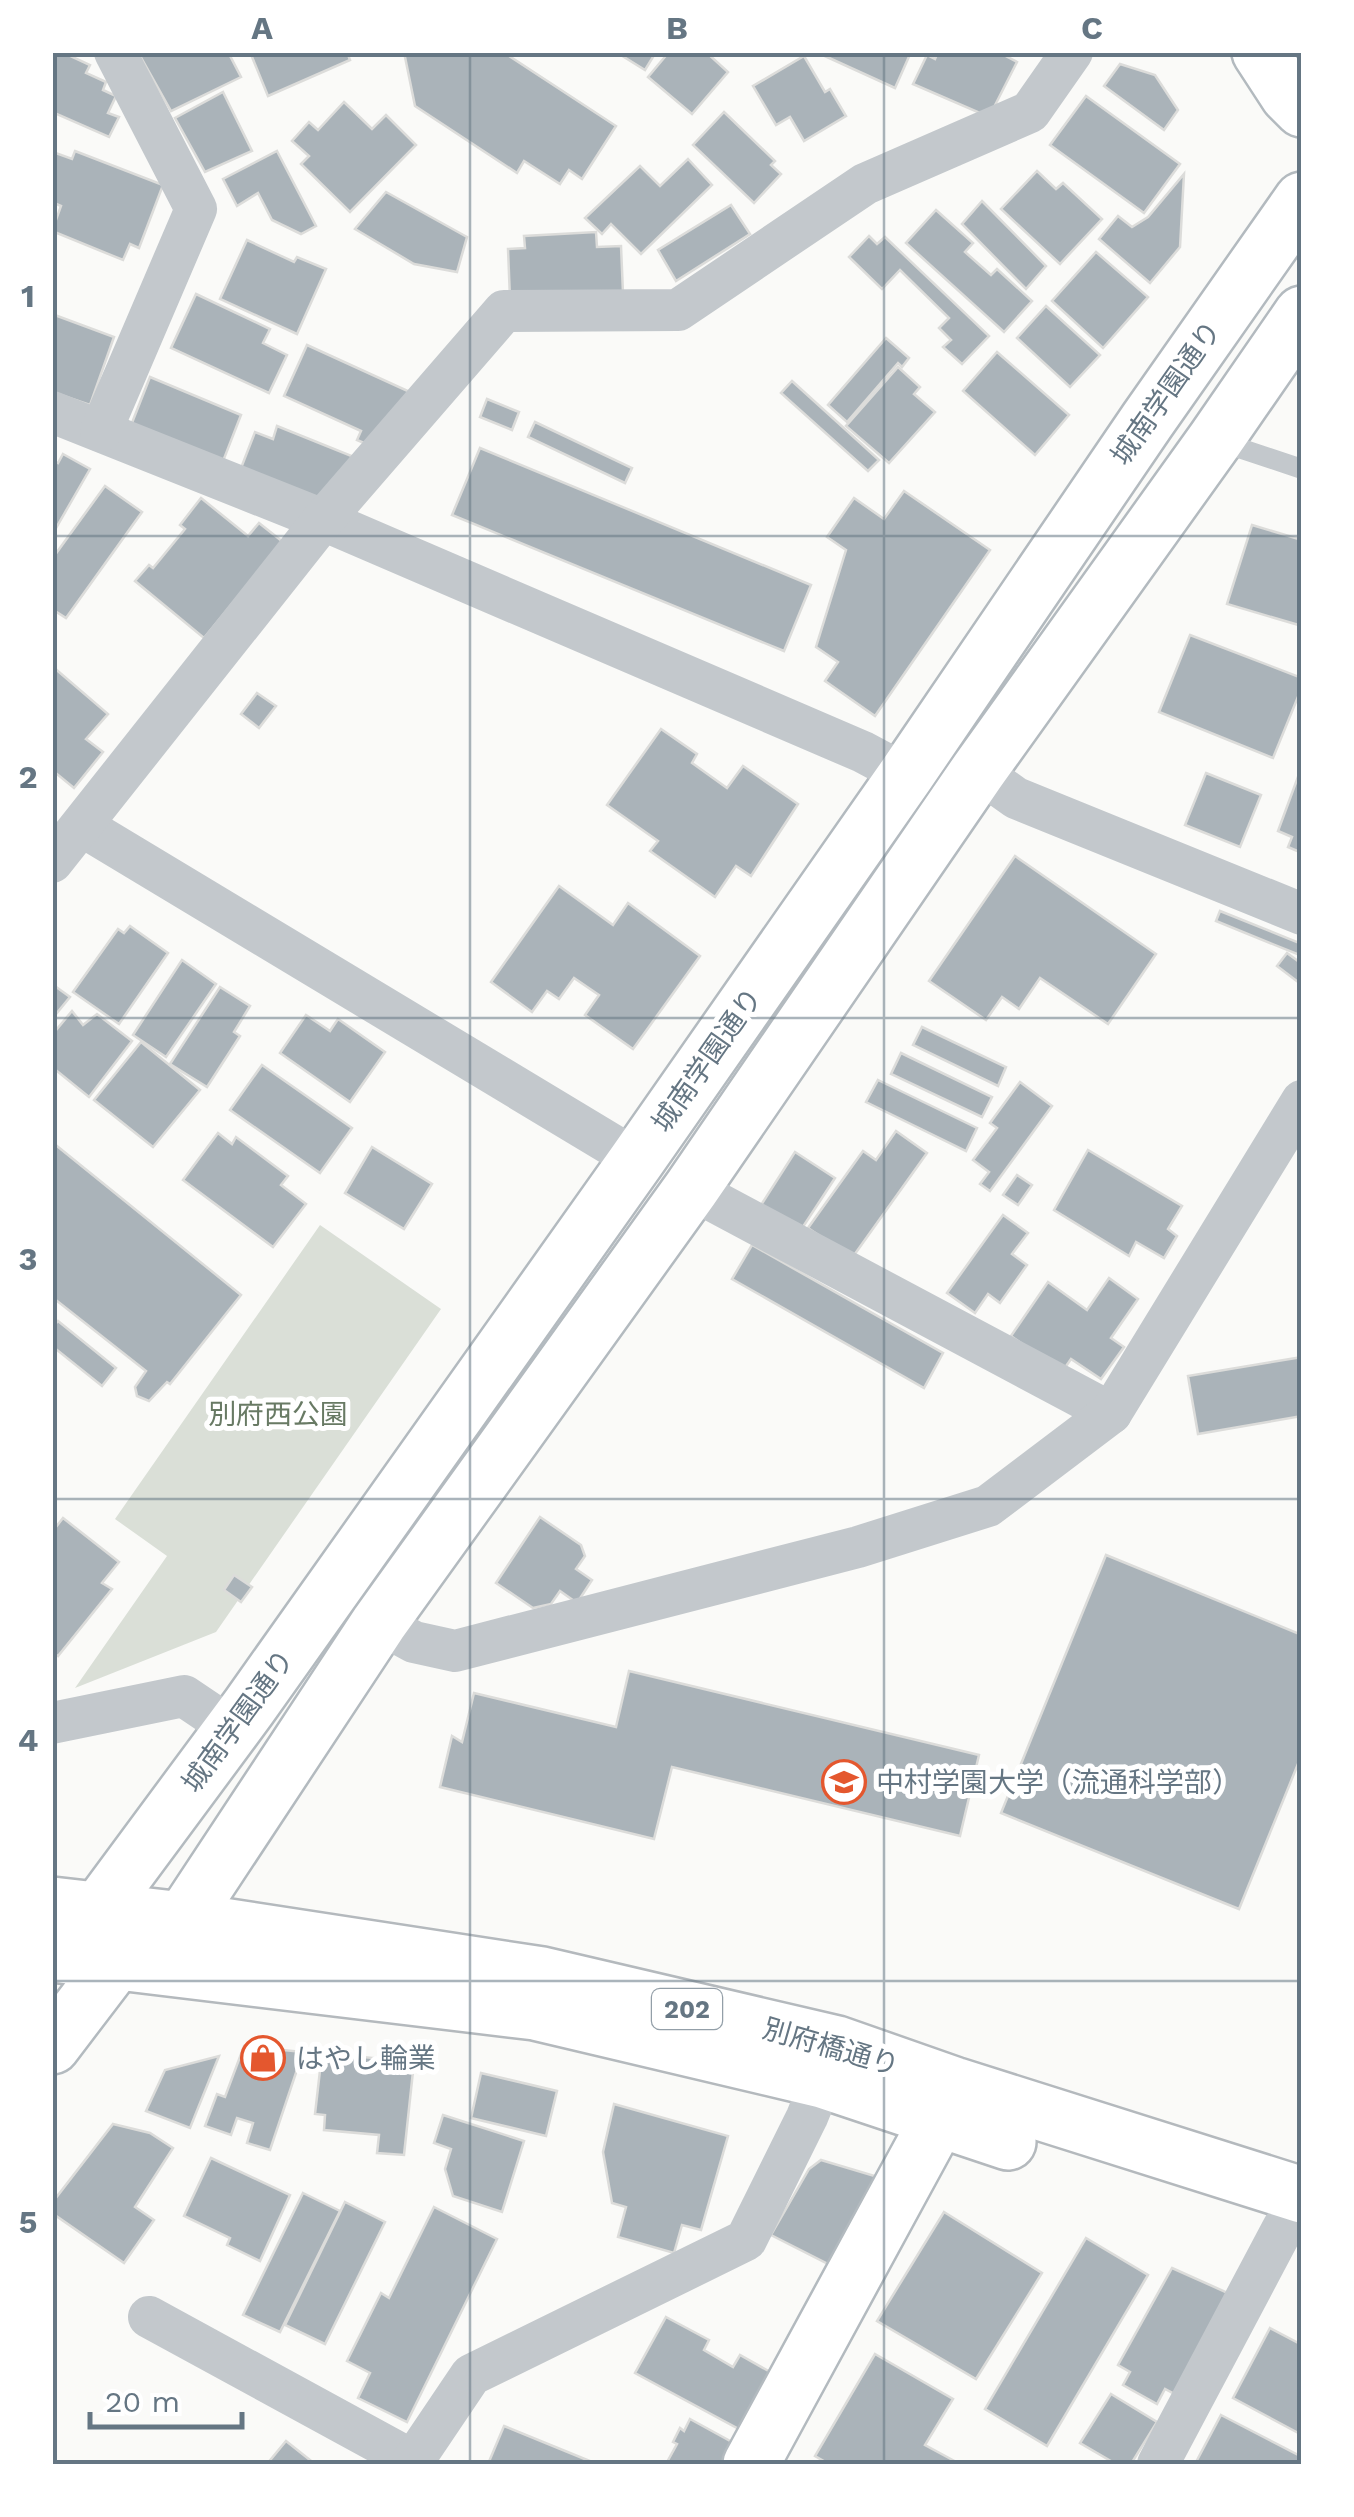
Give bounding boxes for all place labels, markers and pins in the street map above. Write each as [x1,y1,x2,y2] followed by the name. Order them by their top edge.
[821,1759,867,1805] school or university icon: 中村学園大学（流通科学部）
[876,1766,1240,1799] place label: 中村学園大学（流通科学部）
[240,2035,286,2081] shop icon: はやし輪業
[296,2042,436,2075] place label: はやし輪業

